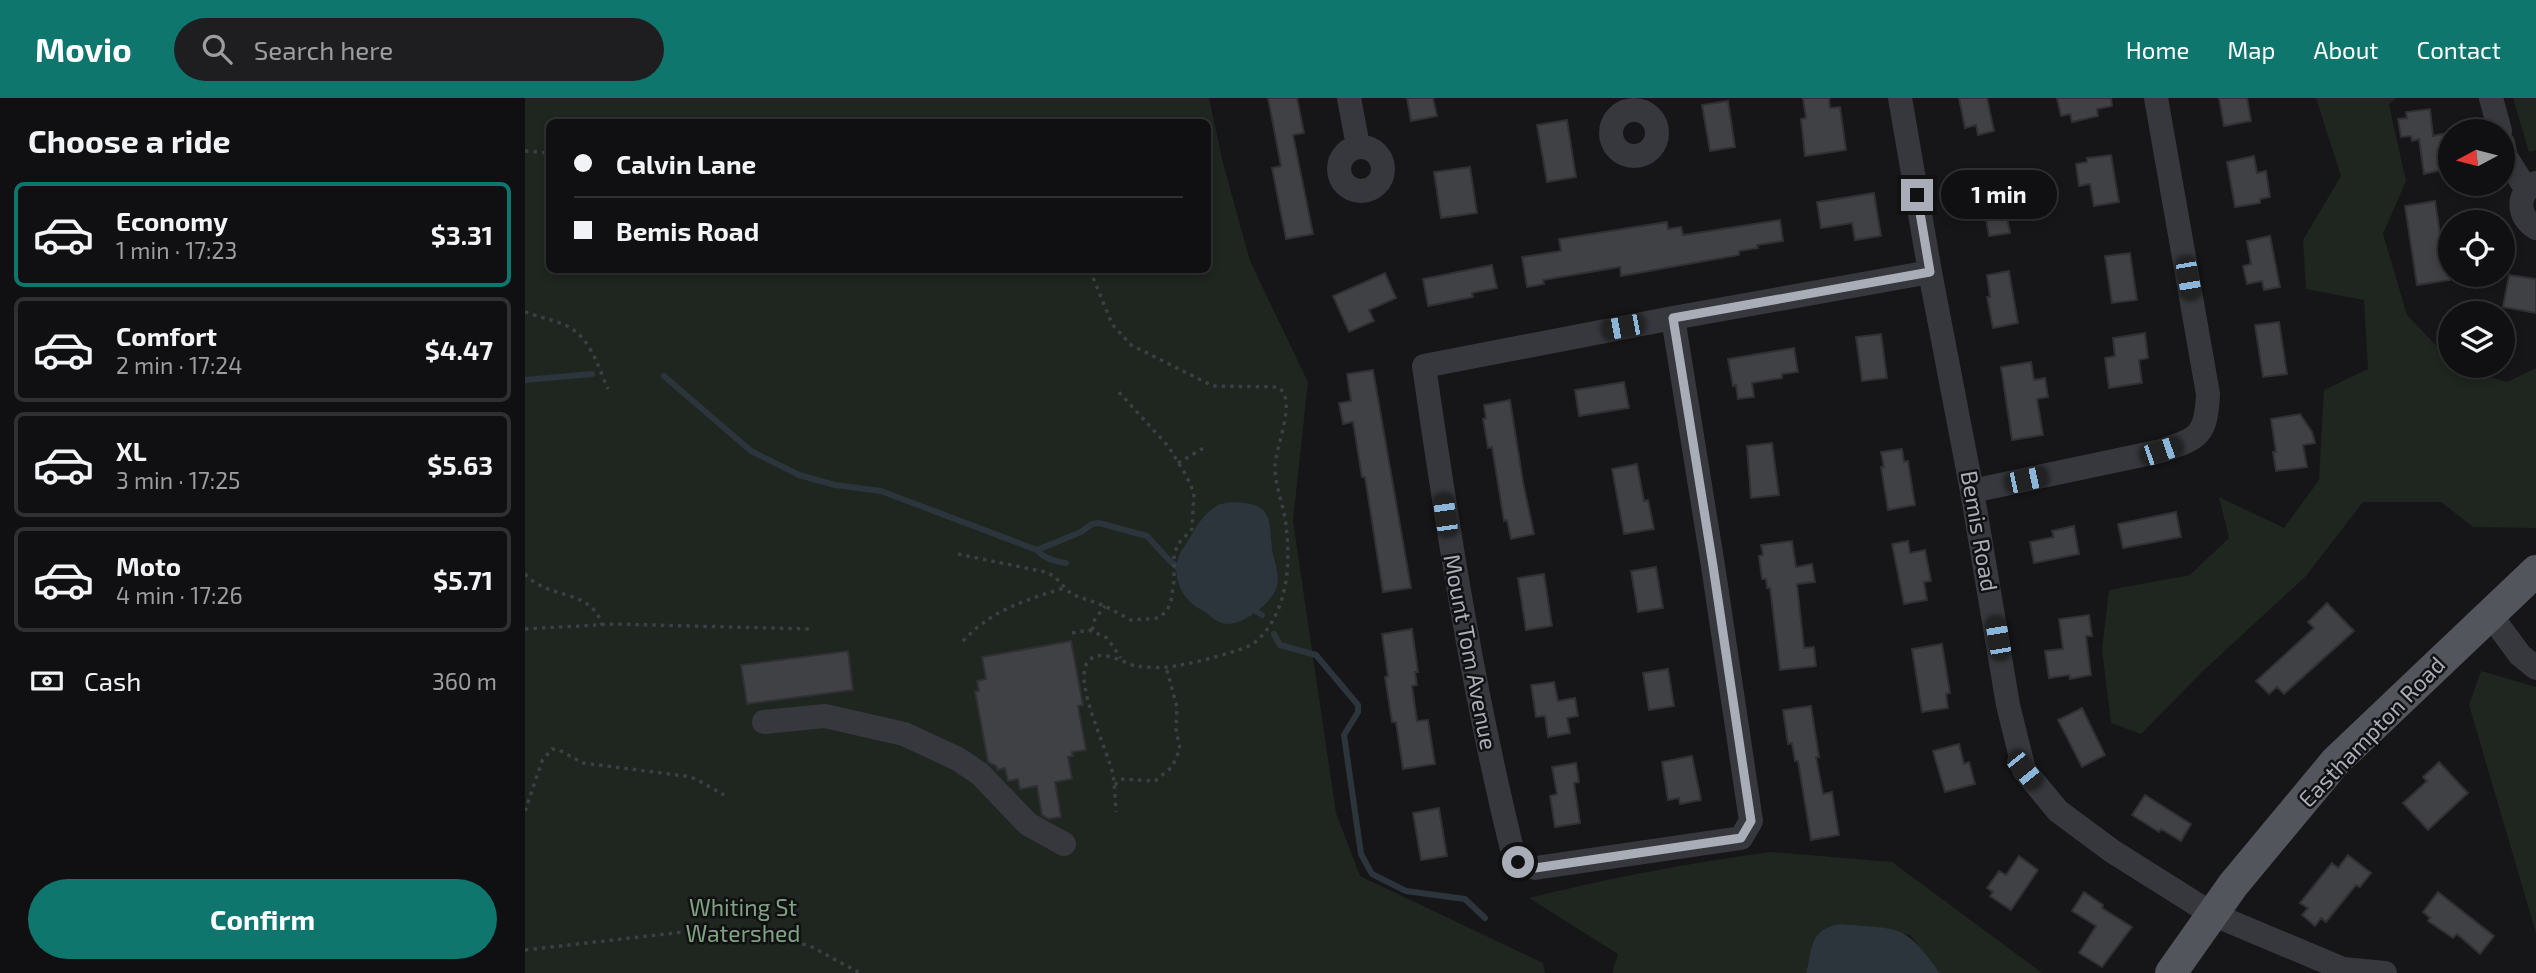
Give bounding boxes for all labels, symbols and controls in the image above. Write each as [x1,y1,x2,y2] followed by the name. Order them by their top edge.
[174,18,664,81] search box
[35,29,132,69] text: Movio
[198,30,236,68] icon: search
[254,34,393,65] text: Search here
[2126,35,2189,64] text: Home
[2227,35,2275,64] text: Map
[2313,35,2379,64] text: About
[2417,35,2501,64] text: Contact
[2438,119,2515,196] north arrow
[2438,119,2515,378] map controls
[28,121,231,159] text: Choose a ride
[616,148,756,179] text: Calvin Lane
[1941,170,2057,220] callout: 1 min
[1901,179,1933,211] route end
[1971,180,2027,208] text: 1 min
[32,203,95,266] icon: car
[116,205,228,236] text: Economy
[2438,210,2515,287] button: locate
[616,215,759,246] text: Bemis Road
[431,219,493,250] text: $3.31
[116,236,237,264] text: 1 min · 17:23
[2175,255,2202,301] car
[2438,301,2515,378] button: layers
[1601,313,1646,341] car
[32,318,95,381] icon: car
[116,320,217,351] text: Comfort
[425,334,493,365] text: $4.47
[116,351,242,379] text: 2 min · 17:24
[32,433,95,496] icon: car
[2138,434,2185,468] car
[116,435,147,466] text: XL
[427,449,493,480] text: $5.63
[2004,465,2049,495] car
[116,466,240,494] text: 3 min · 17:25
[1956,468,2004,593] street label: Bemis Road
[1432,493,1459,537] car
[32,548,95,611] icon: car
[116,550,181,581] text: Moto
[1438,552,1504,752] street label: Mount Tom Avenue
[433,564,493,595] text: $5.71
[116,581,243,609] text: 4 min · 17:26
[1985,615,2012,661] car
[2292,650,2450,812] street label: Easthampton Road
[28,662,66,700] icon: cash
[84,665,141,696] text: Cash
[432,667,497,695] text: 360 m
[2003,747,2046,793] car
[1502,846,1534,878] route start
[28,879,497,959] button: Confirm
[685,893,801,947] park label: Whiting St Watershed

